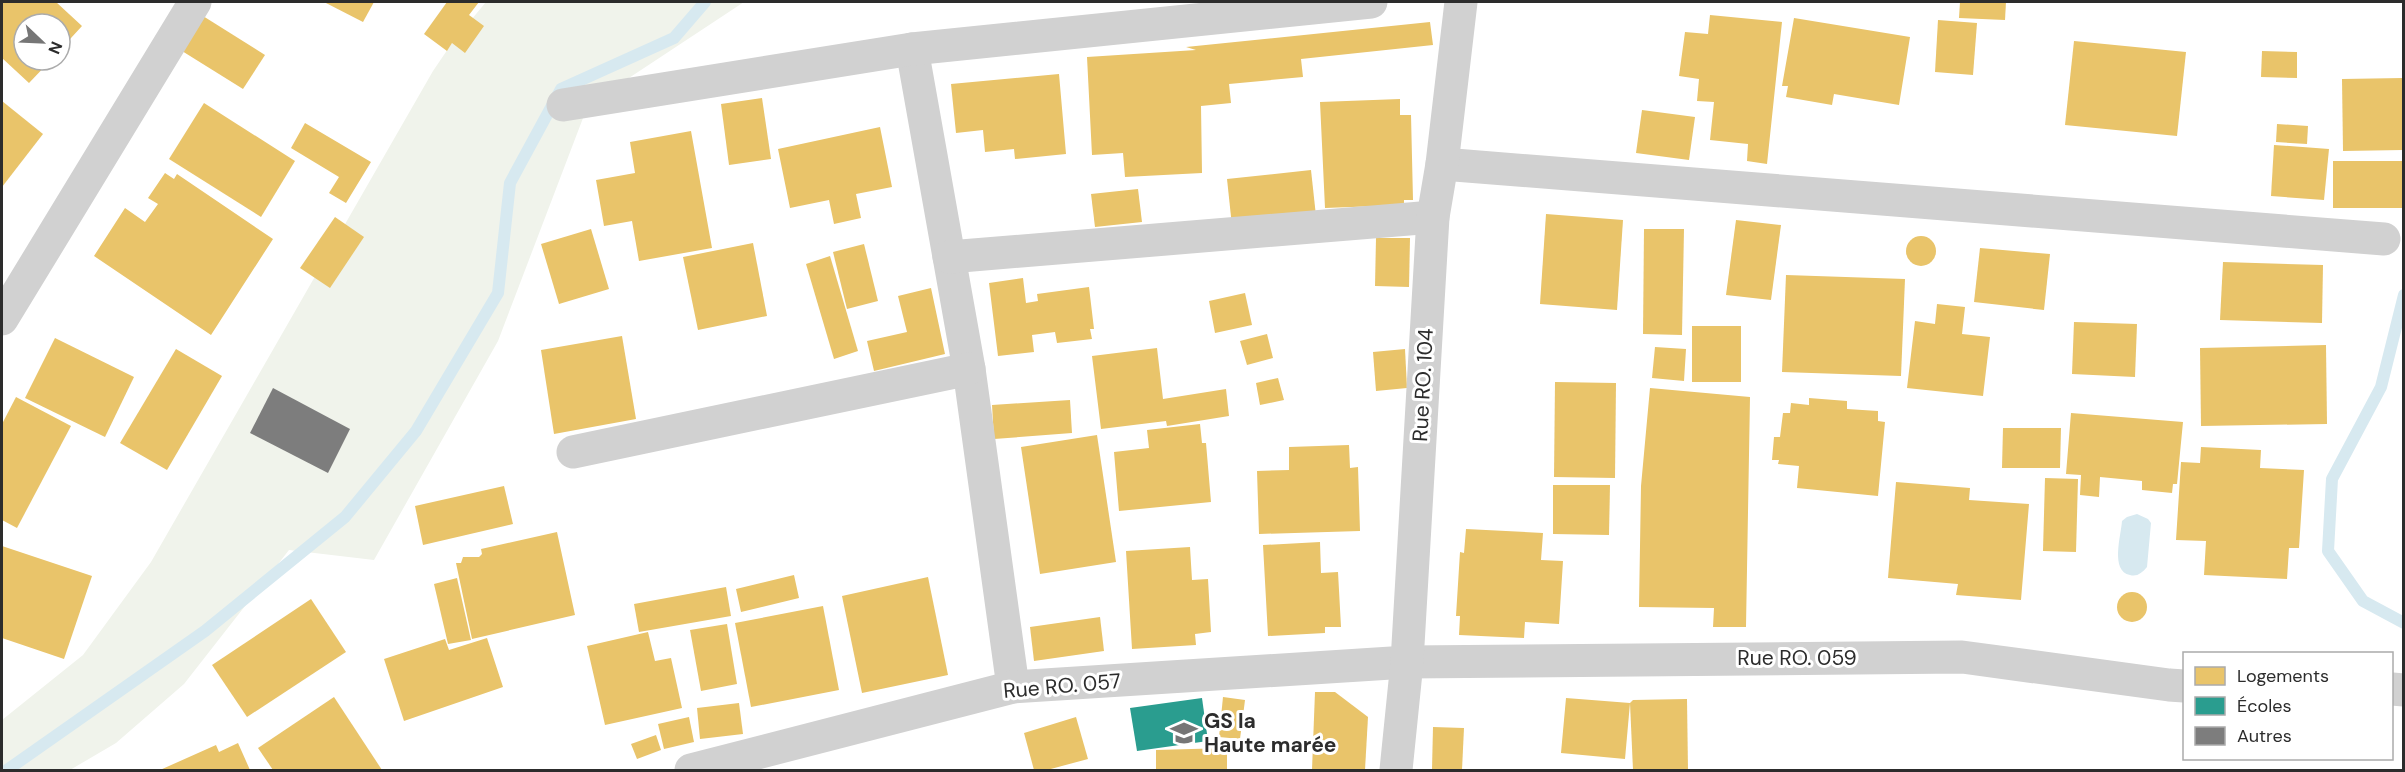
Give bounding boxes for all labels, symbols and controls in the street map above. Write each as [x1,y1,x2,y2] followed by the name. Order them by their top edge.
[12,12,72,72] north arrow
[43,38,67,57] text: N
[1406,327,1440,442] street label: Rue RO. 104
[1737,644,1857,672] street label: Rue RO. 059
[2183,652,2393,760] legend
[2237,664,2329,688] text: Logements
[1002,667,1122,705] street label: Rue RO. 057
[2237,694,2291,718] text: Écoles
[1204,707,1336,759] place label: GS la Haute marée
[1169,718,1199,748] school or university icon: GS la Haute marée
[2237,724,2292,748] text: Autres

